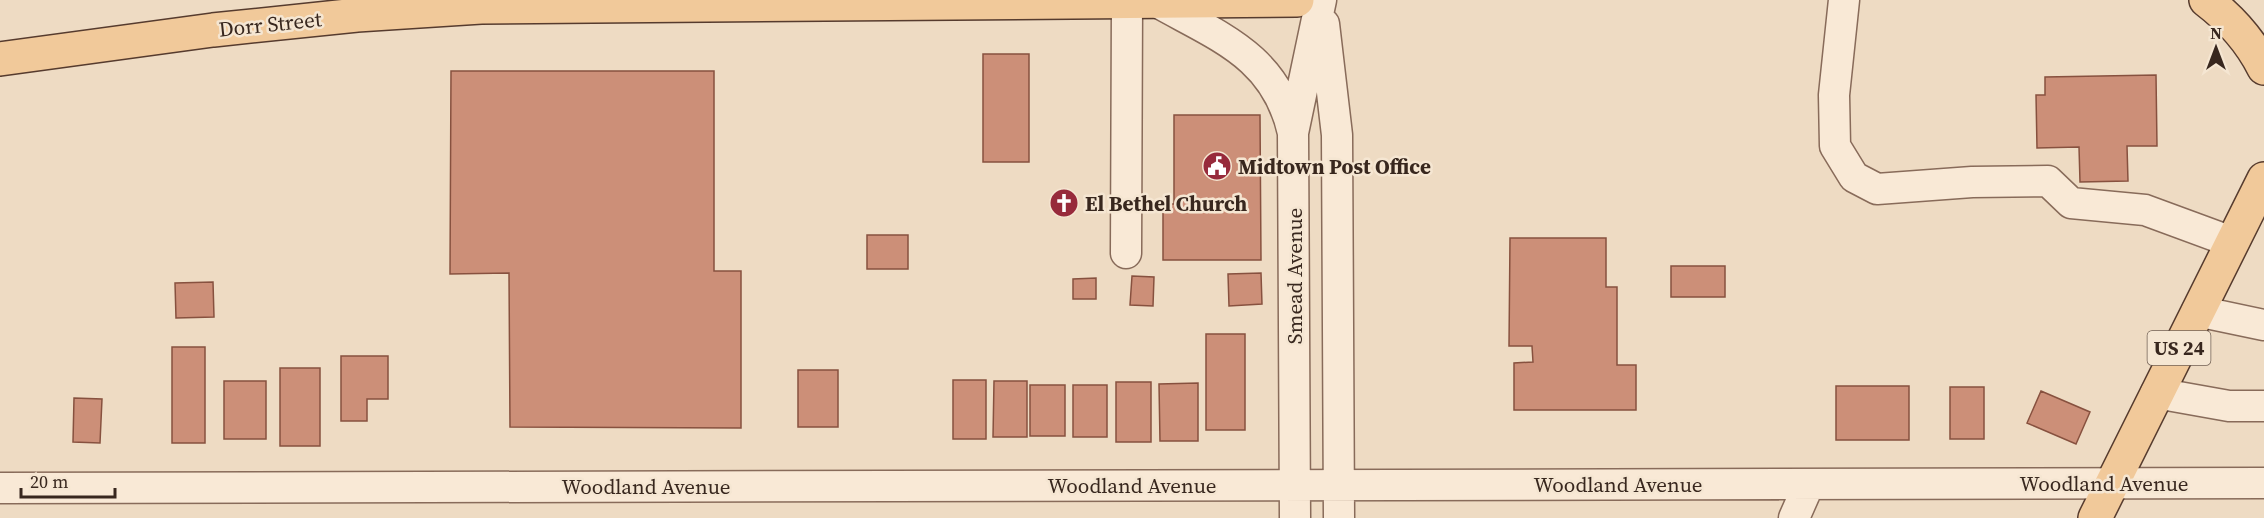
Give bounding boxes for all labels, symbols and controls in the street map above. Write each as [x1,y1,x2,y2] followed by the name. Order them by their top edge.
[217,4,323,44] street label: Dorr Street
[2186,18,2246,78] north arrow
[2210,22,2222,44] text: N
[1201,150,1233,182] public building icon: Midtown Post Office
[1238,152,1431,181] place label: Midtown Post Office
[1048,187,1080,219] church icon: El Bethel Church
[1085,189,1247,218] place label: El Bethel Church
[1280,208,1309,344] street label: Smead Avenue
[2148,331,2210,365] road number: US 24
[21,461,116,499] scale bar
[30,469,68,494] text: 20 m
[2020,469,2188,498] street label: Woodland Avenue
[1534,470,1702,499] street label: Woodland Avenue
[1048,471,1216,500] street label: Woodland Avenue
[562,472,730,501] street label: Woodland Avenue

